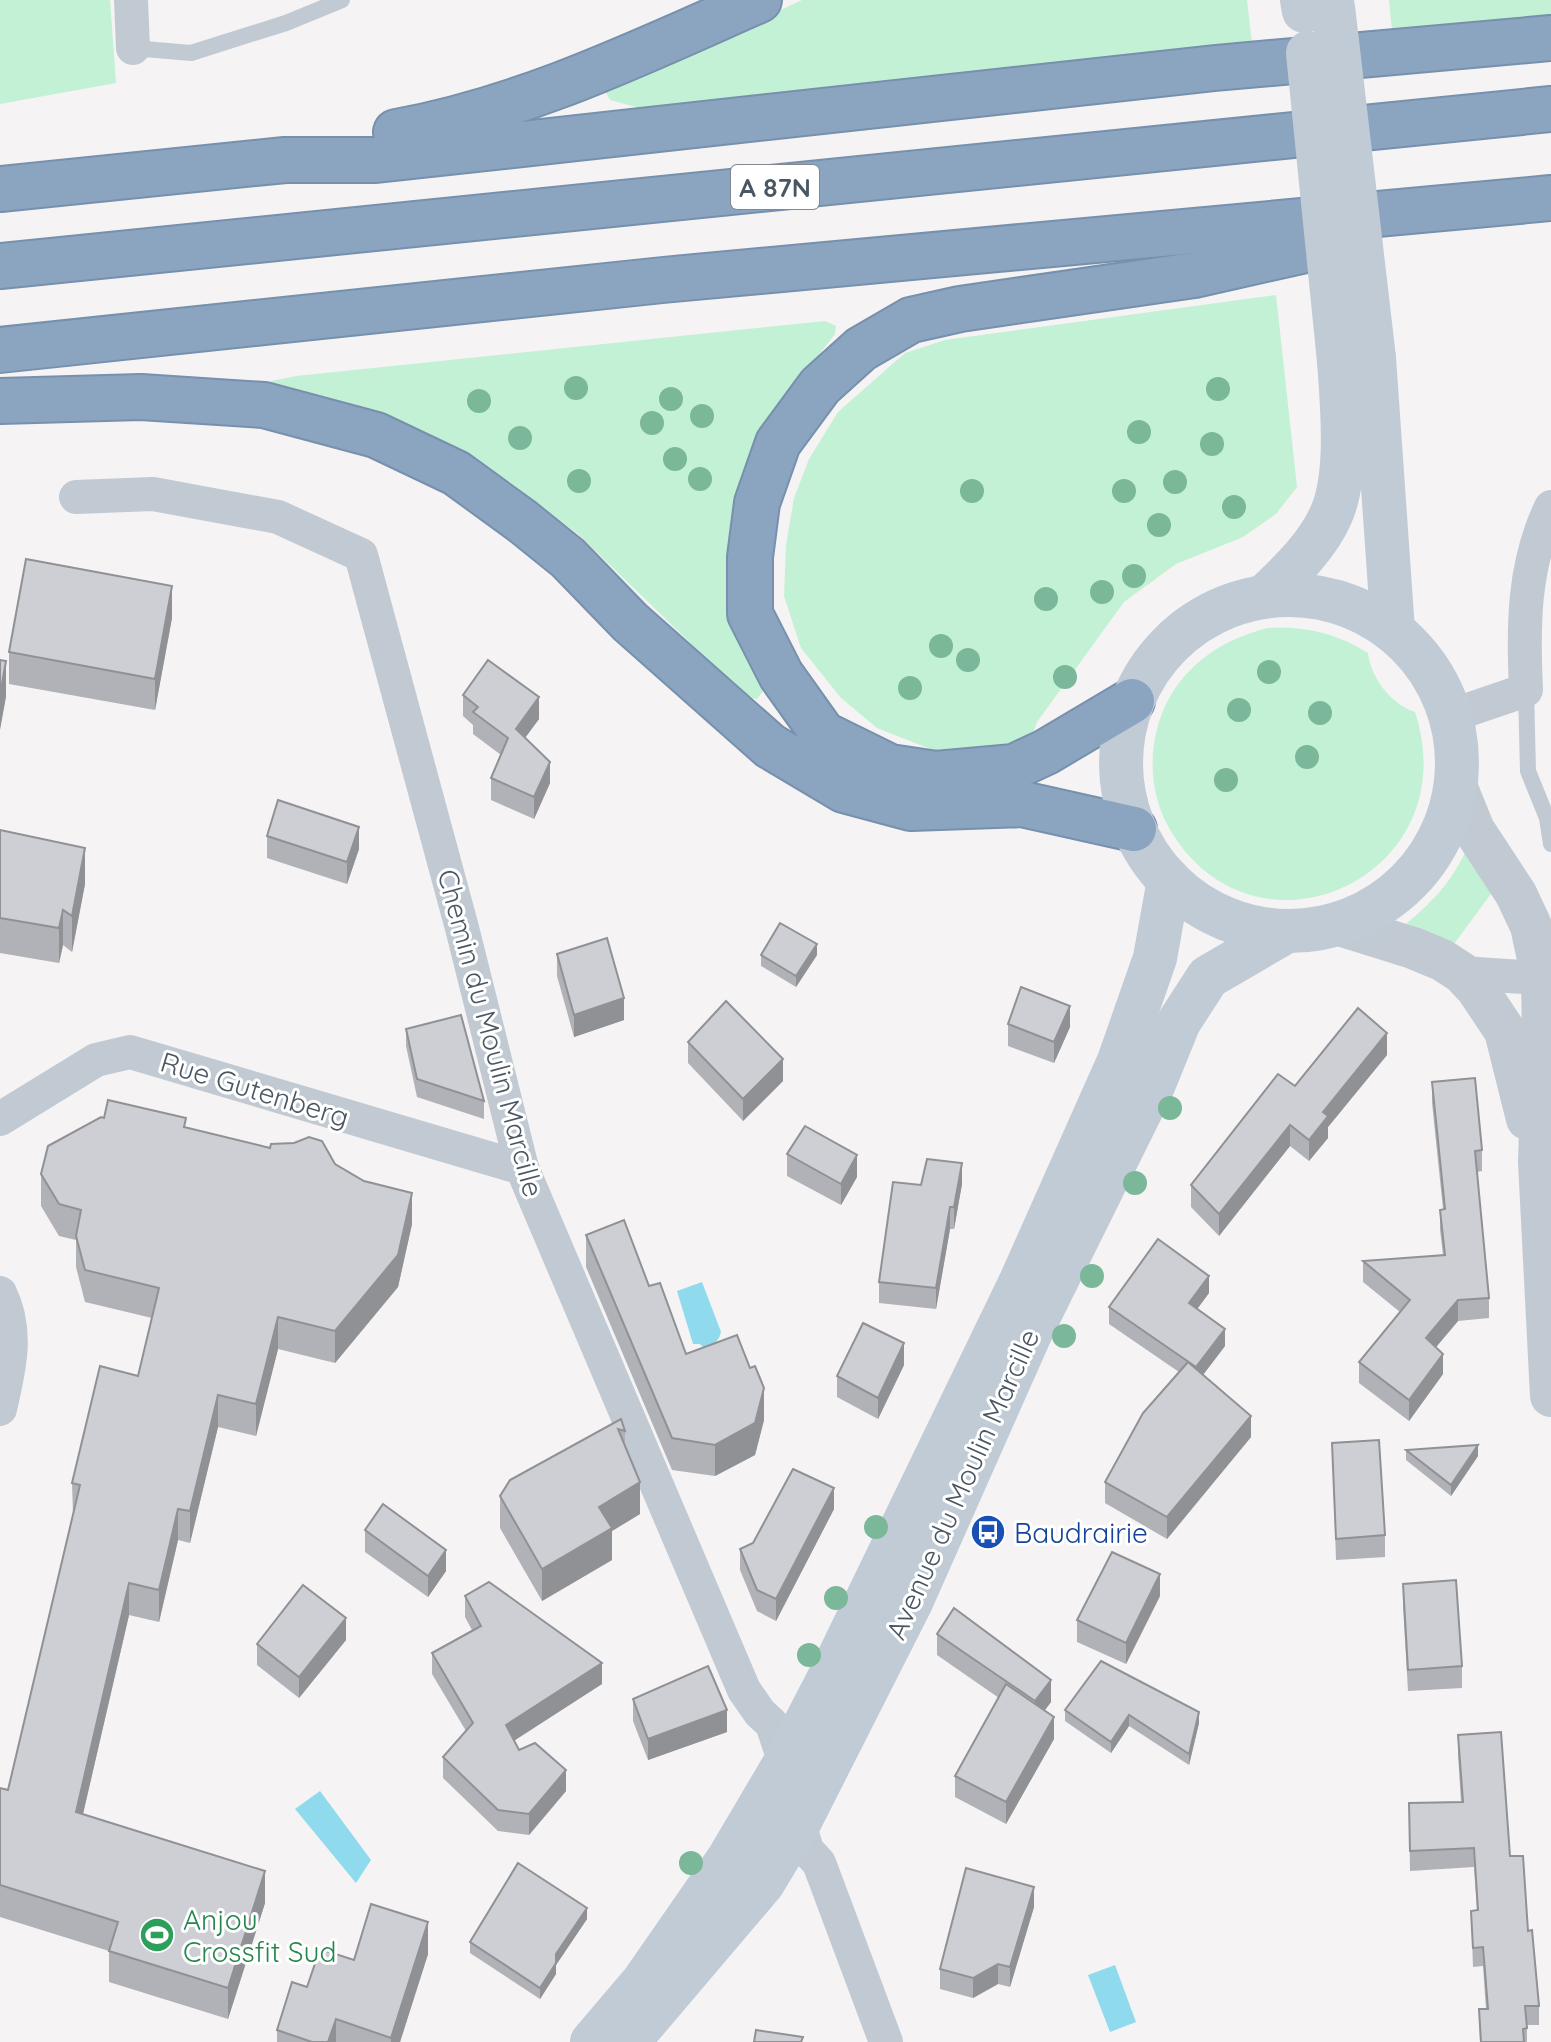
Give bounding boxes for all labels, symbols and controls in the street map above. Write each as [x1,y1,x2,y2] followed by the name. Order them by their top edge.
[731,165,819,209] road number: A 87N
[430,865,552,1201] street label: Chemin du Moulin Marcille
[157,1044,353,1134] street label: Rue Gutenberg
[878,1323,1046,1645] street label: Avenue du Moulin Marcille
[969,1513,1007,1551] bus stop icon: Baudrairie
[1014,1515,1148,1550] place label: Baudrairie
[183,1902,336,1969] place label: Anjou Crossfit Sud
[138,1916,176,1954] sports icon: Anjou Crossfit Sud

